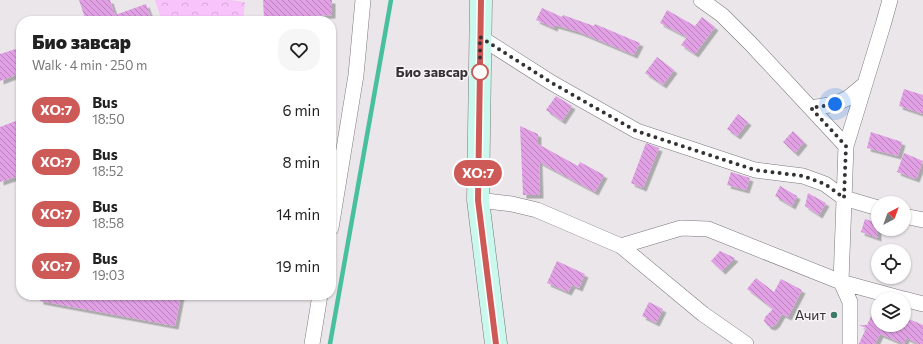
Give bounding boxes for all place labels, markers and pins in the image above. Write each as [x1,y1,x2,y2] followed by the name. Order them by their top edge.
[396,63,468,80] place label: Био завсар
[471,63,489,81] marker: Био завсар
[795,306,826,323] place label: Ачит
[829,310,839,320] marker: Ачит

